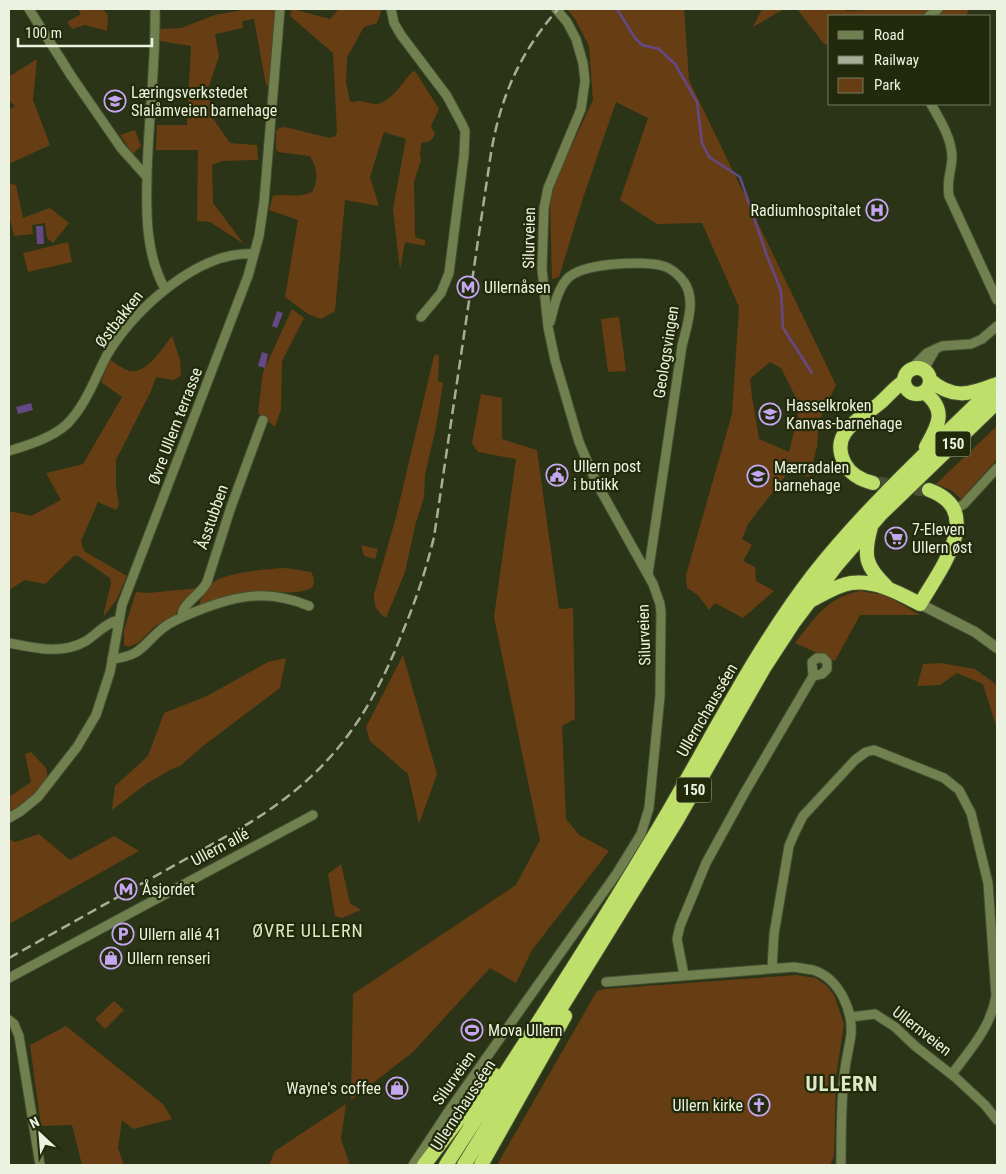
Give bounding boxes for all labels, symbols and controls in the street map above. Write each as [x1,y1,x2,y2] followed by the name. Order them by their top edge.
[18,15,151,47] scale bar
[828,15,991,105] legend
[25,24,62,42] text: 100 m
[874,26,904,44] text: Road
[874,51,919,69] text: Railway
[874,76,901,94] text: Park
[131,83,277,120] place label: Læringsverkstedet Slalåmveien barnehage
[103,89,127,113] school or university icon: Læringsverkstedet Slalåmveien barnehage
[865,198,889,222] hospital icon: Radiumhospitalet
[751,201,861,220] place label: Radiumhospitalet
[519,207,539,269] street label: Silurveien
[456,275,480,299] metro station icon: Ullernåsen
[484,278,551,297] place label: Ullernåsen
[91,287,147,351] street label: Østbakken
[649,304,683,400] street label: Geologsvingen
[144,365,206,487] street label: Øvre Ullern terrasse
[786,396,902,433] place label: Hasselkroken Kanvas-barnehage
[758,402,782,426] school or university icon: Hasselkroken Kanvas-barnehage
[936,432,970,456] road number: 150
[573,457,641,494] place label: Ullern post i butikk
[774,458,849,495] place label: Mærradalen barnehage
[545,463,569,487] public building icon: Ullern post i butikk
[746,464,770,488] school or university icon: Mærradalen barnehage
[191,482,232,552] street label: Åsstubben
[912,520,972,557] place label: 7-Eleven Ullern øst
[884,526,908,550] supermarket icon: 7-Eleven Ullern øst
[633,604,655,666] street label: Silurveien
[673,660,741,760] street label: Ullernchausséen
[676,778,712,802] road number: 150
[188,824,252,870] street label: Ullern allé
[114,877,138,901] metro station icon: Åsjordet
[142,879,195,899] place label: Åsjordet
[252,920,364,941] district label: ØVRE ULLERN
[111,922,135,946] parking icon: Ullern allé 41
[139,925,221,944] place label: Ullern allé 41
[99,946,123,970] shop icon: Ullern renseri
[127,949,210,968] place label: Ullern renseri
[889,1002,955,1060] street label: Ullernveien
[460,1018,484,1042] sports icon: Mova Ullern
[488,1021,563,1040] place label: Mova Ullern
[429,1047,479,1109] street label: Silurveien
[427,1056,499,1154] street label: Ullernchausséen
[806,1072,878,1096] district label: ULLERN
[385,1076,409,1100] shop icon: Wayne's coffee
[286,1079,381,1098] place label: Wayne's coffee
[747,1093,771,1117] church icon: Ullern kirke
[673,1096,743,1115] place label: Ullern kirke
[15,1109,65,1159] north arrow
[27,1113,42,1131] text: N

